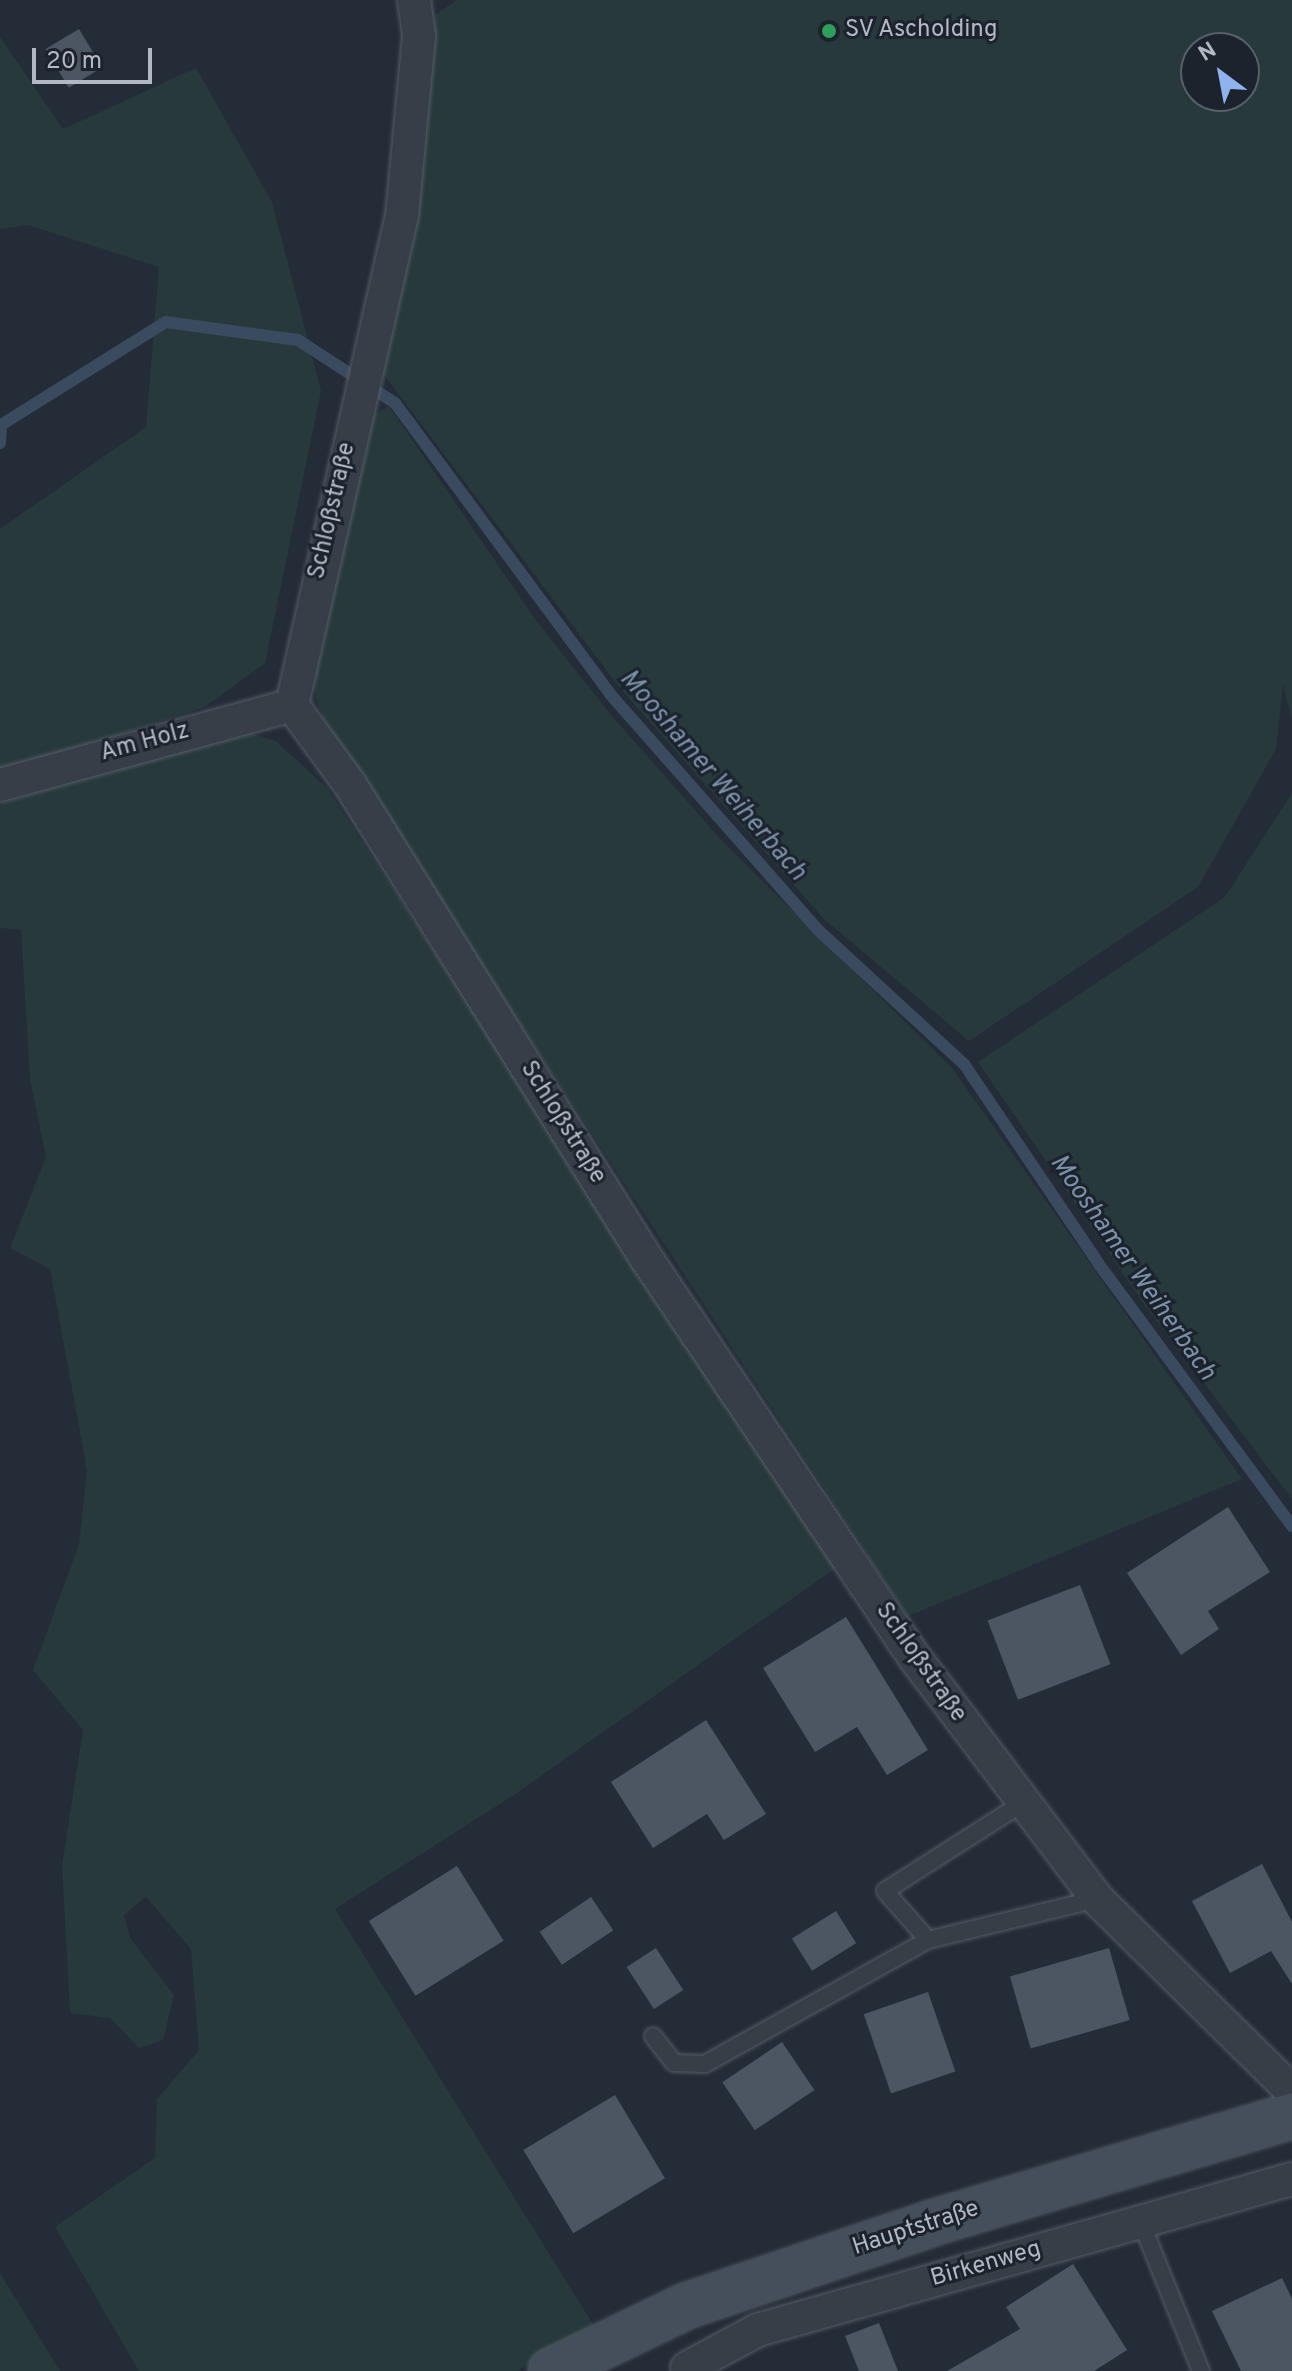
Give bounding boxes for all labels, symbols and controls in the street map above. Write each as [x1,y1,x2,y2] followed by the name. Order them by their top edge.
[845,17,1000,45] place label: SV Ascholding
[820,22,838,40] marker: SV Ascholding
[36,32,156,82] scale bar
[1180,32,1260,112] north arrow
[1194,37,1222,69] text: N
[46,47,102,77] text: 20 m
[303,440,363,582] street label: Schloßstraße
[612,664,812,888] water label: Mooshamer Weiherbach
[97,717,193,769] street label: Am Holz
[513,1056,611,1190] street label: Schloßstraße
[1042,1149,1222,1387] water label: Mooshamer Weiherbach
[868,1598,972,1728] street label: Schloßstraße
[849,2195,983,2263] street label: Hauptstraße
[928,2236,1044,2294] street label: Birkenweg

